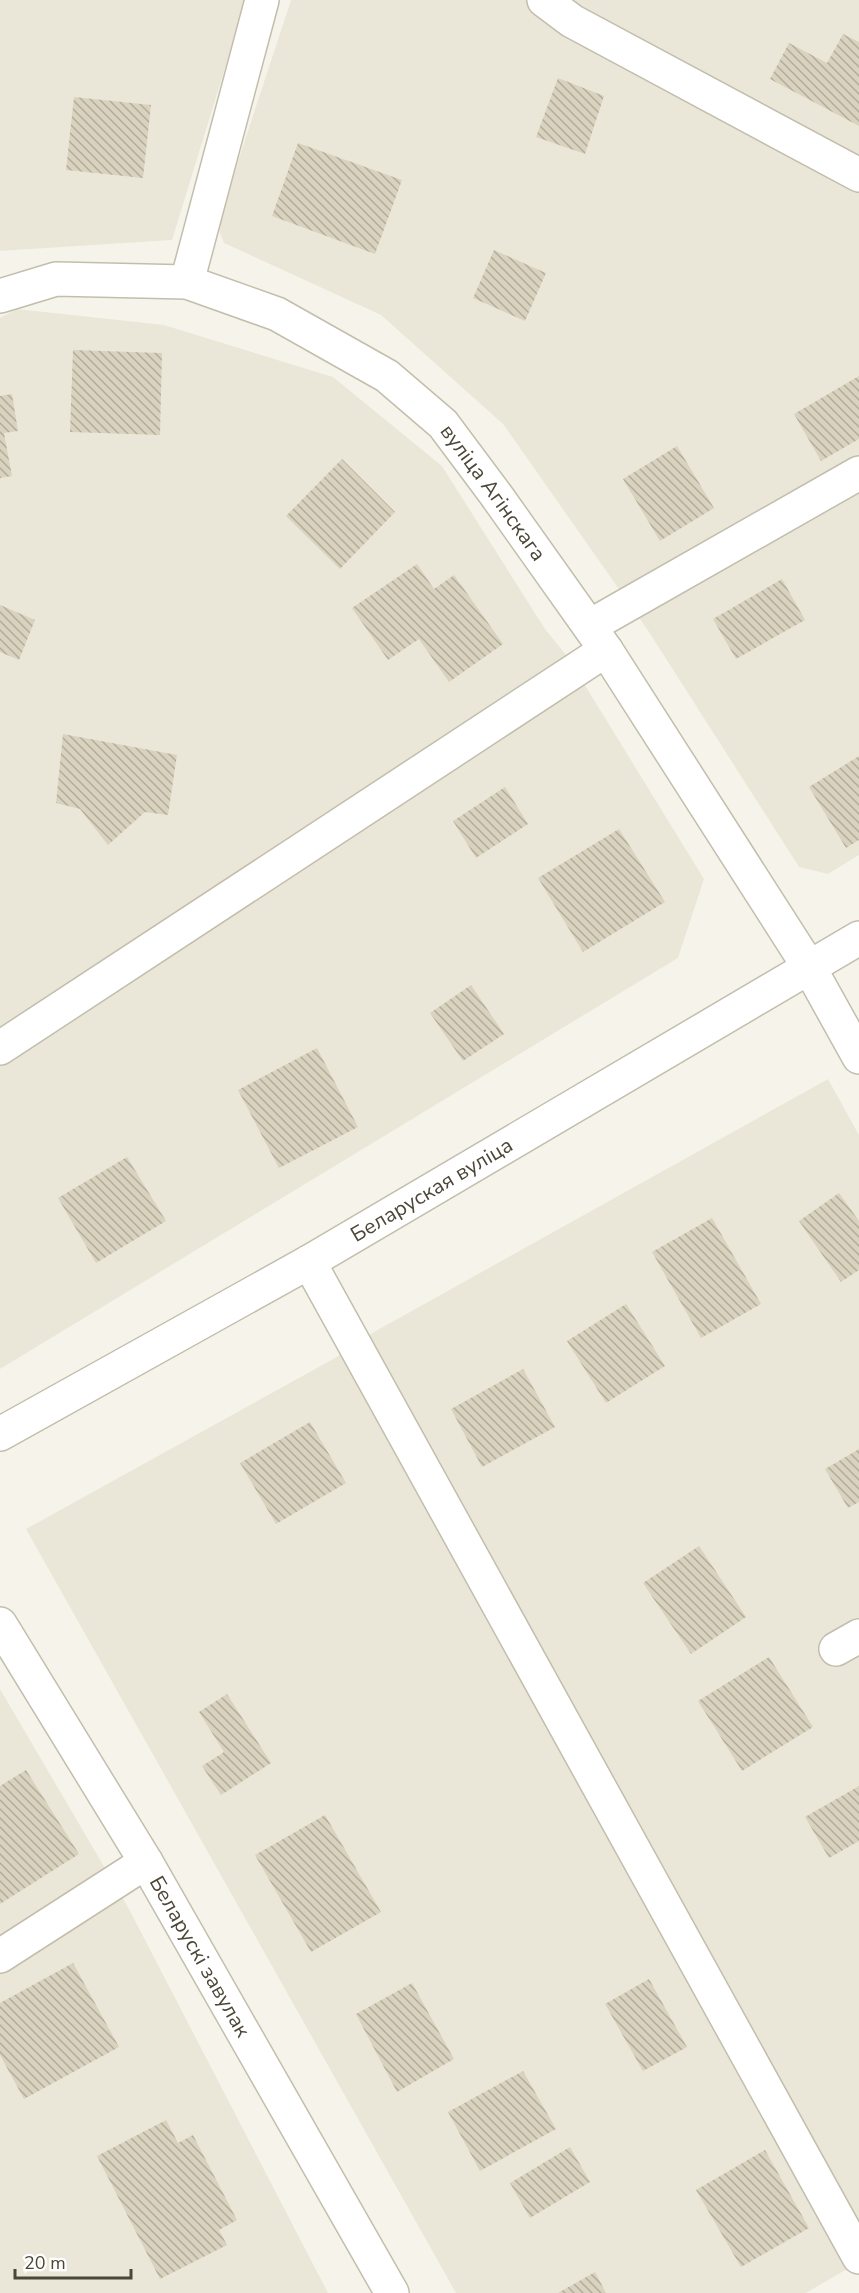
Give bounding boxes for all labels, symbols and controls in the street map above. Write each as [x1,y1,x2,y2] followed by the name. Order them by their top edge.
[434,418,552,567] street label: вуліца Агінскага
[345,1131,518,1248] street label: Беларуская вуліца
[143,1871,258,2043] street label: Беларускі завулак
[15,2242,130,2280] scale bar
[24,2251,66,2275] text: 20 m

